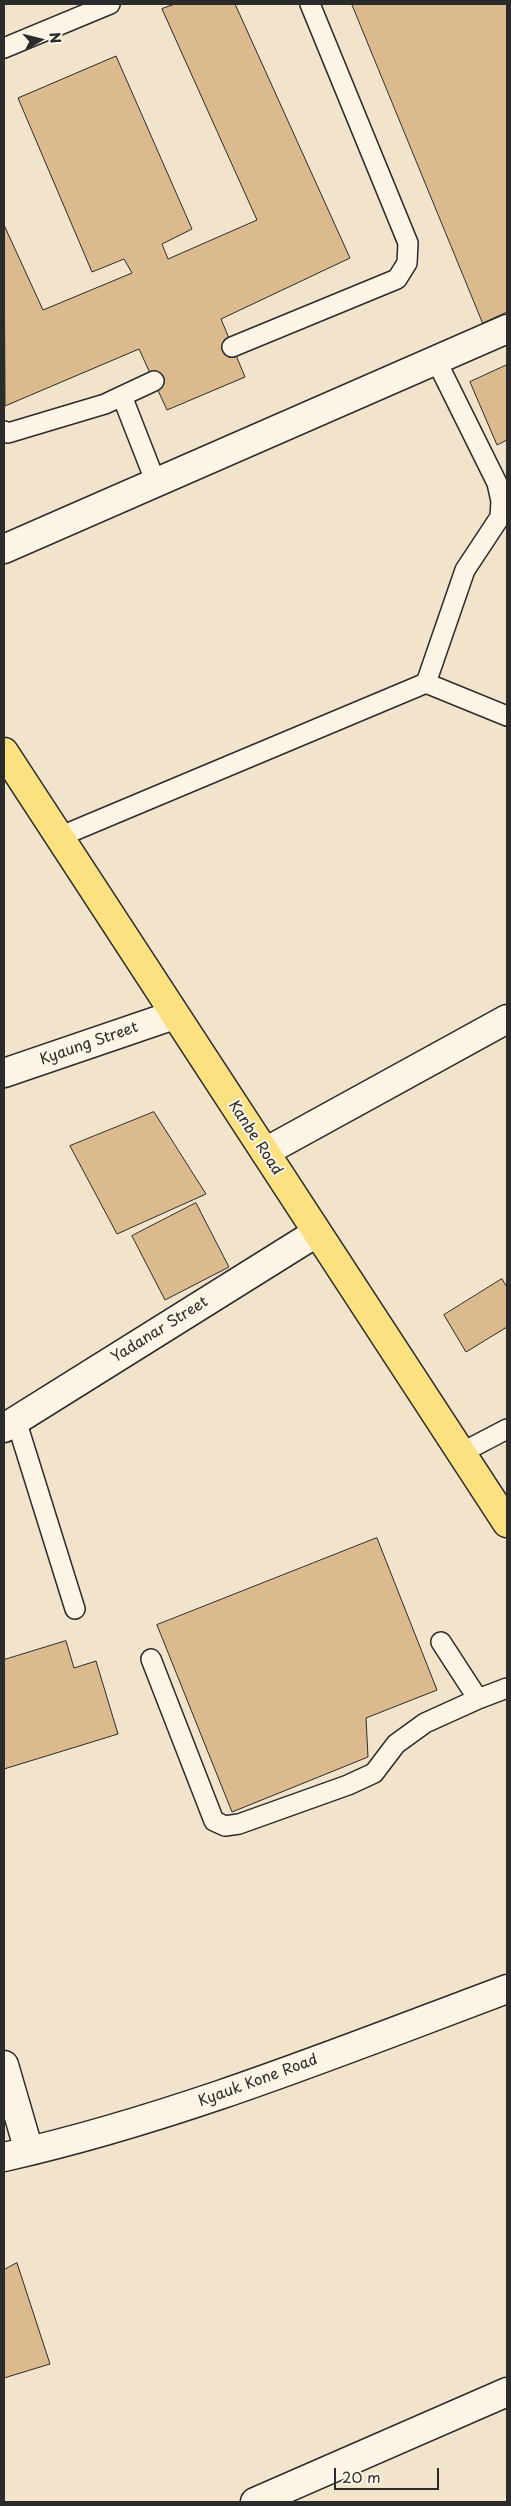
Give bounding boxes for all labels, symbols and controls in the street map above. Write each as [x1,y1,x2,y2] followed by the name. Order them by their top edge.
[15,15,65,65] north arrow
[44,31,67,45] text: N
[37,1019,141,1069] street label: Kyaung Street
[224,1097,286,1179] street label: Kanbe Road
[108,1293,212,1367] street label: Yadanar Street
[196,2051,320,2111] street label: Kyauk Kone Road
[336,2458,441,2490] scale bar
[342,2465,381,2488] text: 20 m

